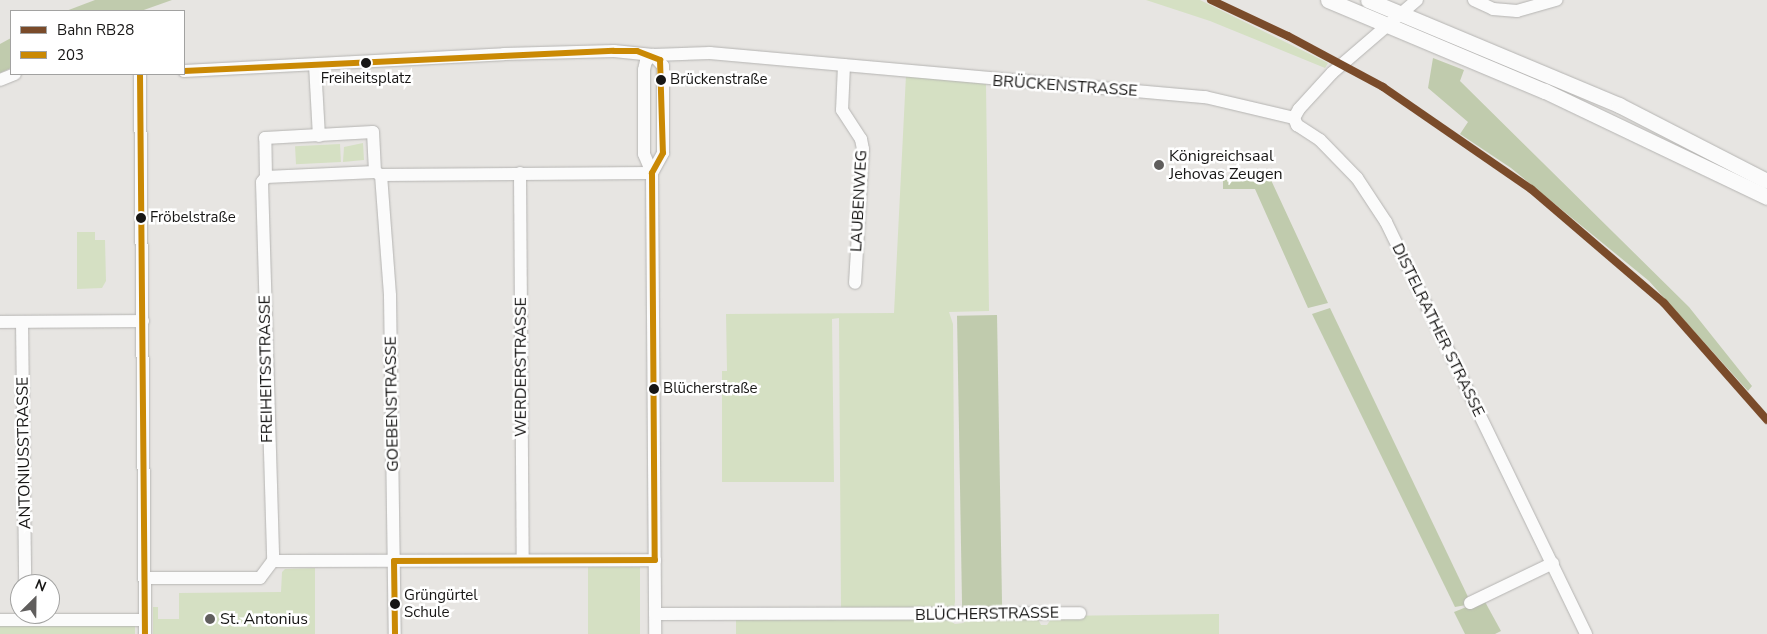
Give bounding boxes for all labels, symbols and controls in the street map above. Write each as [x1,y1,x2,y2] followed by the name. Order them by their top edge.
[10,10,185,75] legend
[57,20,134,40] text: Bahn RB28
[57,45,84,65] text: 203
[361,58,371,68] marker: Freiheitsplatz
[321,70,411,88] place label: Freiheitsplatz
[670,71,768,89] place label: Brückenstraße
[992,71,1138,101] street label: BRÜCKENSTRASSE
[656,75,666,85] marker: Brückenstraße
[1169,146,1283,184] place label: Königreichsaal Jehovas Zeugen
[847,150,871,252] street label: LAUBENWEG
[1153,159,1165,171] marker: Königreichsaal Jehovas Zeugen
[150,209,236,227] place label: Fröbelstraße
[136,213,146,223] marker: Fröbelstraße
[1388,240,1488,420] street label: DISTELRATHER STRASSE
[255,295,277,443] street label: FREIHEITSSTRASSE
[511,297,531,437] street label: WERDERSTRASSE
[381,336,403,472] street label: GOEBENSTRASSE
[13,377,35,529] street label: ANTONIUSSTRASSE
[663,380,758,398] place label: Blücherstraße
[649,384,659,394] marker: Blücherstraße
[10,574,60,624] north arrow
[32,575,49,596] text: N
[404,586,478,621] place label: Grüngürtel Schule
[390,599,400,609] marker: Grüngürtel Schule
[915,603,1059,625] street label: BLÜCHERSTRASSE
[220,609,308,629] place label: St. Antonius
[204,613,216,625] marker: St. Antonius

